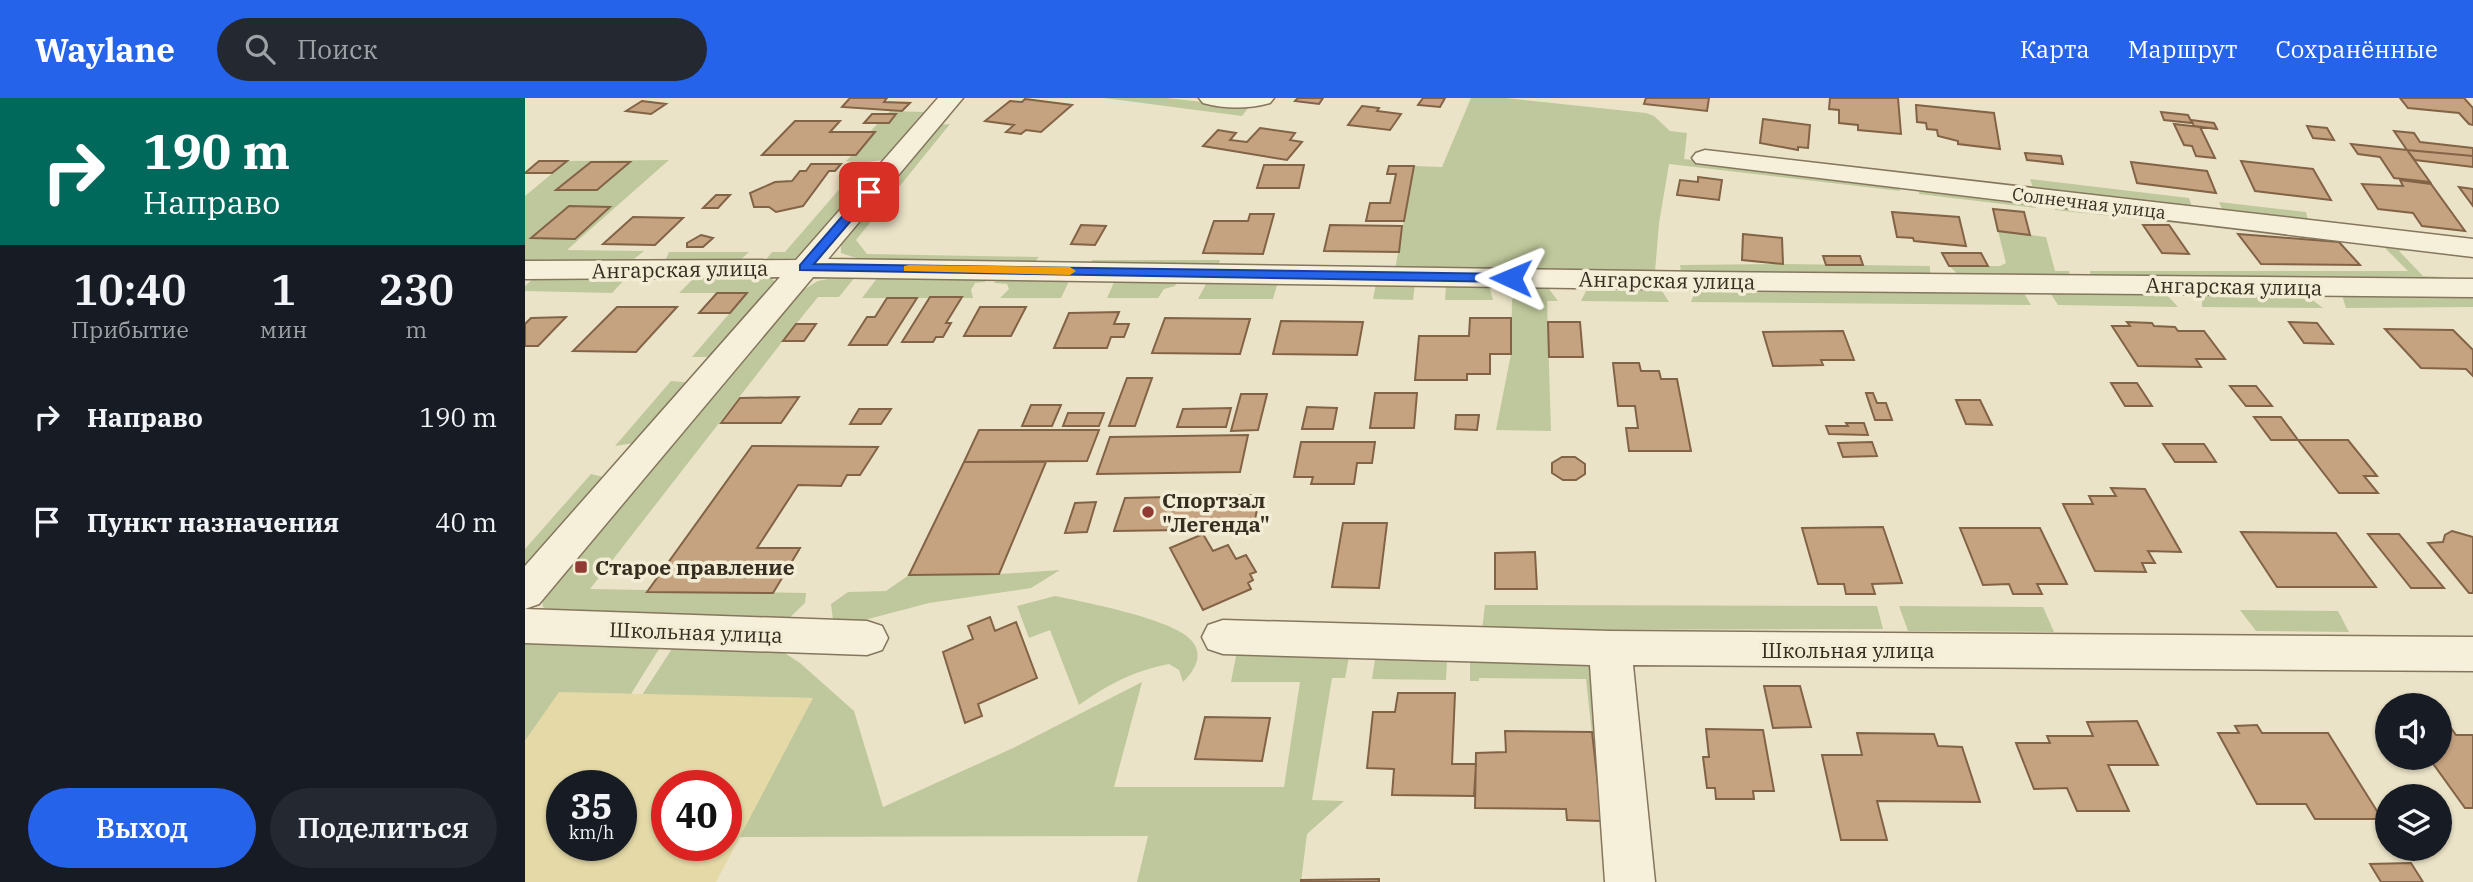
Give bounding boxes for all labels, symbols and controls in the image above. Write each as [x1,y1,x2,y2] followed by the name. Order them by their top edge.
[217,18,707,81] search box
[35,28,175,71] text: Waylane
[241,30,279,68] icon: search
[297,32,378,66] text: Поиск
[2020,33,2090,65] text: Карта
[2128,33,2237,65] text: Маршрут
[2275,33,2438,65] text: Сохранённые
[143,119,290,182] text: 190 m
[28,126,119,217] icon: right
[839,162,899,222] pin
[850,173,888,211] icon: arrive
[143,181,280,223] text: Направо
[2011,182,2167,224] street label: Солнечная улица
[1474,241,1548,315] position arrow
[591,253,769,285] street label: Ангарская улица
[73,262,187,317] text: 10:40
[271,262,296,317] text: 1
[378,262,454,317] text: 230
[1578,264,1756,296] street label: Ангарская улица
[2145,270,2323,302] street label: Ангарская улица
[71,314,189,344] text: Прибытие
[260,314,308,344] text: мин
[405,314,427,344] text: m
[28,398,66,436] icon: right
[87,400,203,434] text: Направо
[419,400,497,434] text: 190 m
[1162,486,1270,538] place label: Спортзал "Легенда"
[28,503,66,541] icon: arrive
[1140,504,1156,520] marker: Спортзал "Легенда"
[87,505,339,539] text: Пункт назначения
[435,505,497,539] text: 40 m
[595,553,795,581] place label: Старое правление
[573,559,589,575] marker: Старое правление
[609,615,783,649] street label: Школьная улица
[1761,636,1935,664] street label: Школьная улица
[2375,693,2452,861] map controls
[2375,693,2452,770] button: sound
[651,770,742,861] speed limit sign: 40
[570,783,613,829] text: 35
[2375,784,2452,861] button: layers
[28,788,256,868] button: Выход
[270,788,497,868] button: Поделиться
[569,821,614,844] text: km/h

